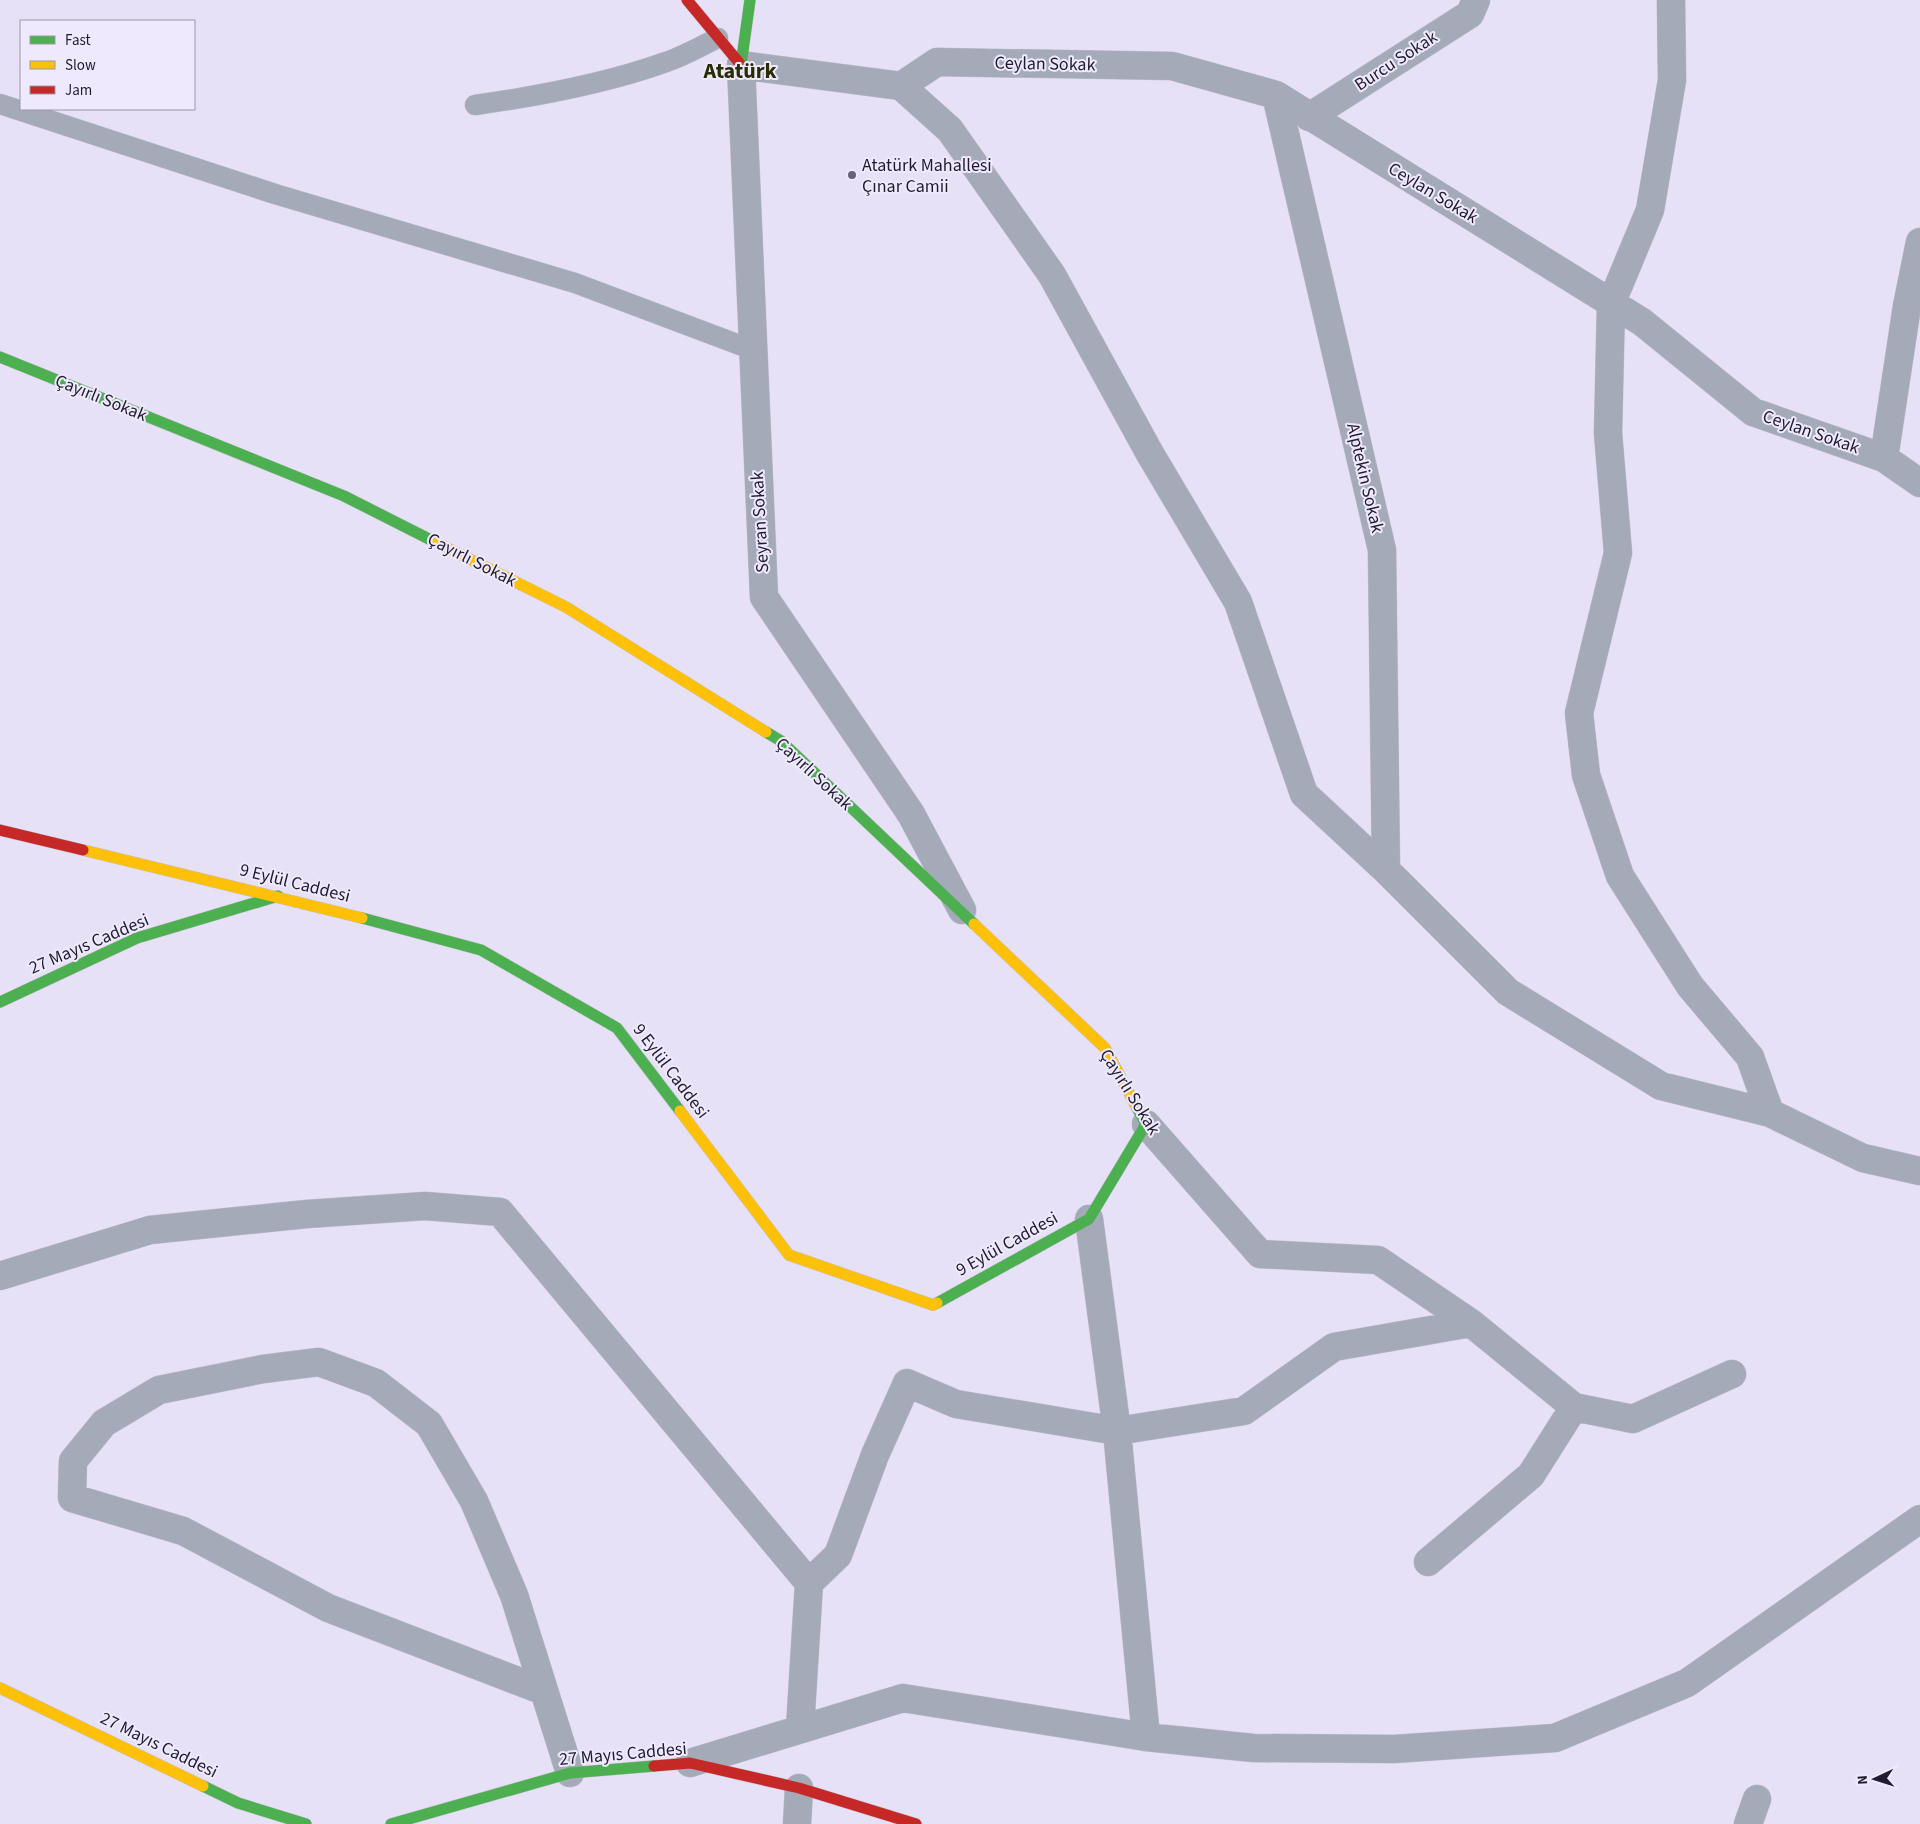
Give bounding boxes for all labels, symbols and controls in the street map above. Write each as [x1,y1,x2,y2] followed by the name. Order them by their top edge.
[20,20,195,110] legend
[1350,25,1442,97] street label: Burcu Sokak
[65,30,91,51] text: Fast
[994,51,1096,77] street label: Ceylan Sokak
[65,55,96,76] text: Slow
[702,55,777,87] district label: Atatürk
[65,80,92,101] text: Jam
[862,153,992,199] place label: Atatürk Mahallesi Çınar Camii
[1383,156,1483,230] street label: Ceylan Sokak
[846,169,858,181] marker: Atatürk Mahallesi Çınar Camii
[51,368,151,428] street label: Çayırlı Sokak
[1759,404,1863,460] street label: Ceylan Sokak
[1340,421,1390,535] street label: Alptekin Sokak
[745,471,775,573] street label: Seyran Sokak
[423,527,521,593] street label: Çayırlı Sokak
[770,732,858,816] street label: Çayırlı Sokak
[237,857,353,909] street label: 9 Eylül Caddesi
[25,908,153,980] street label: 27 Mayıs Caddesi
[627,1018,715,1124] street label: 9 Eylül Caddesi
[1094,1044,1166,1140] street label: Çayırlı Sokak
[951,1206,1063,1282] street label: 9 Eylül Caddesi
[96,1706,222,1784] street label: 27 Mayıs Caddesi
[558,1736,688,1772] street label: 27 Mayıs Caddesi
[1850,1754,1900,1804] north arrow
[1853,1774,1873,1785] text: N

